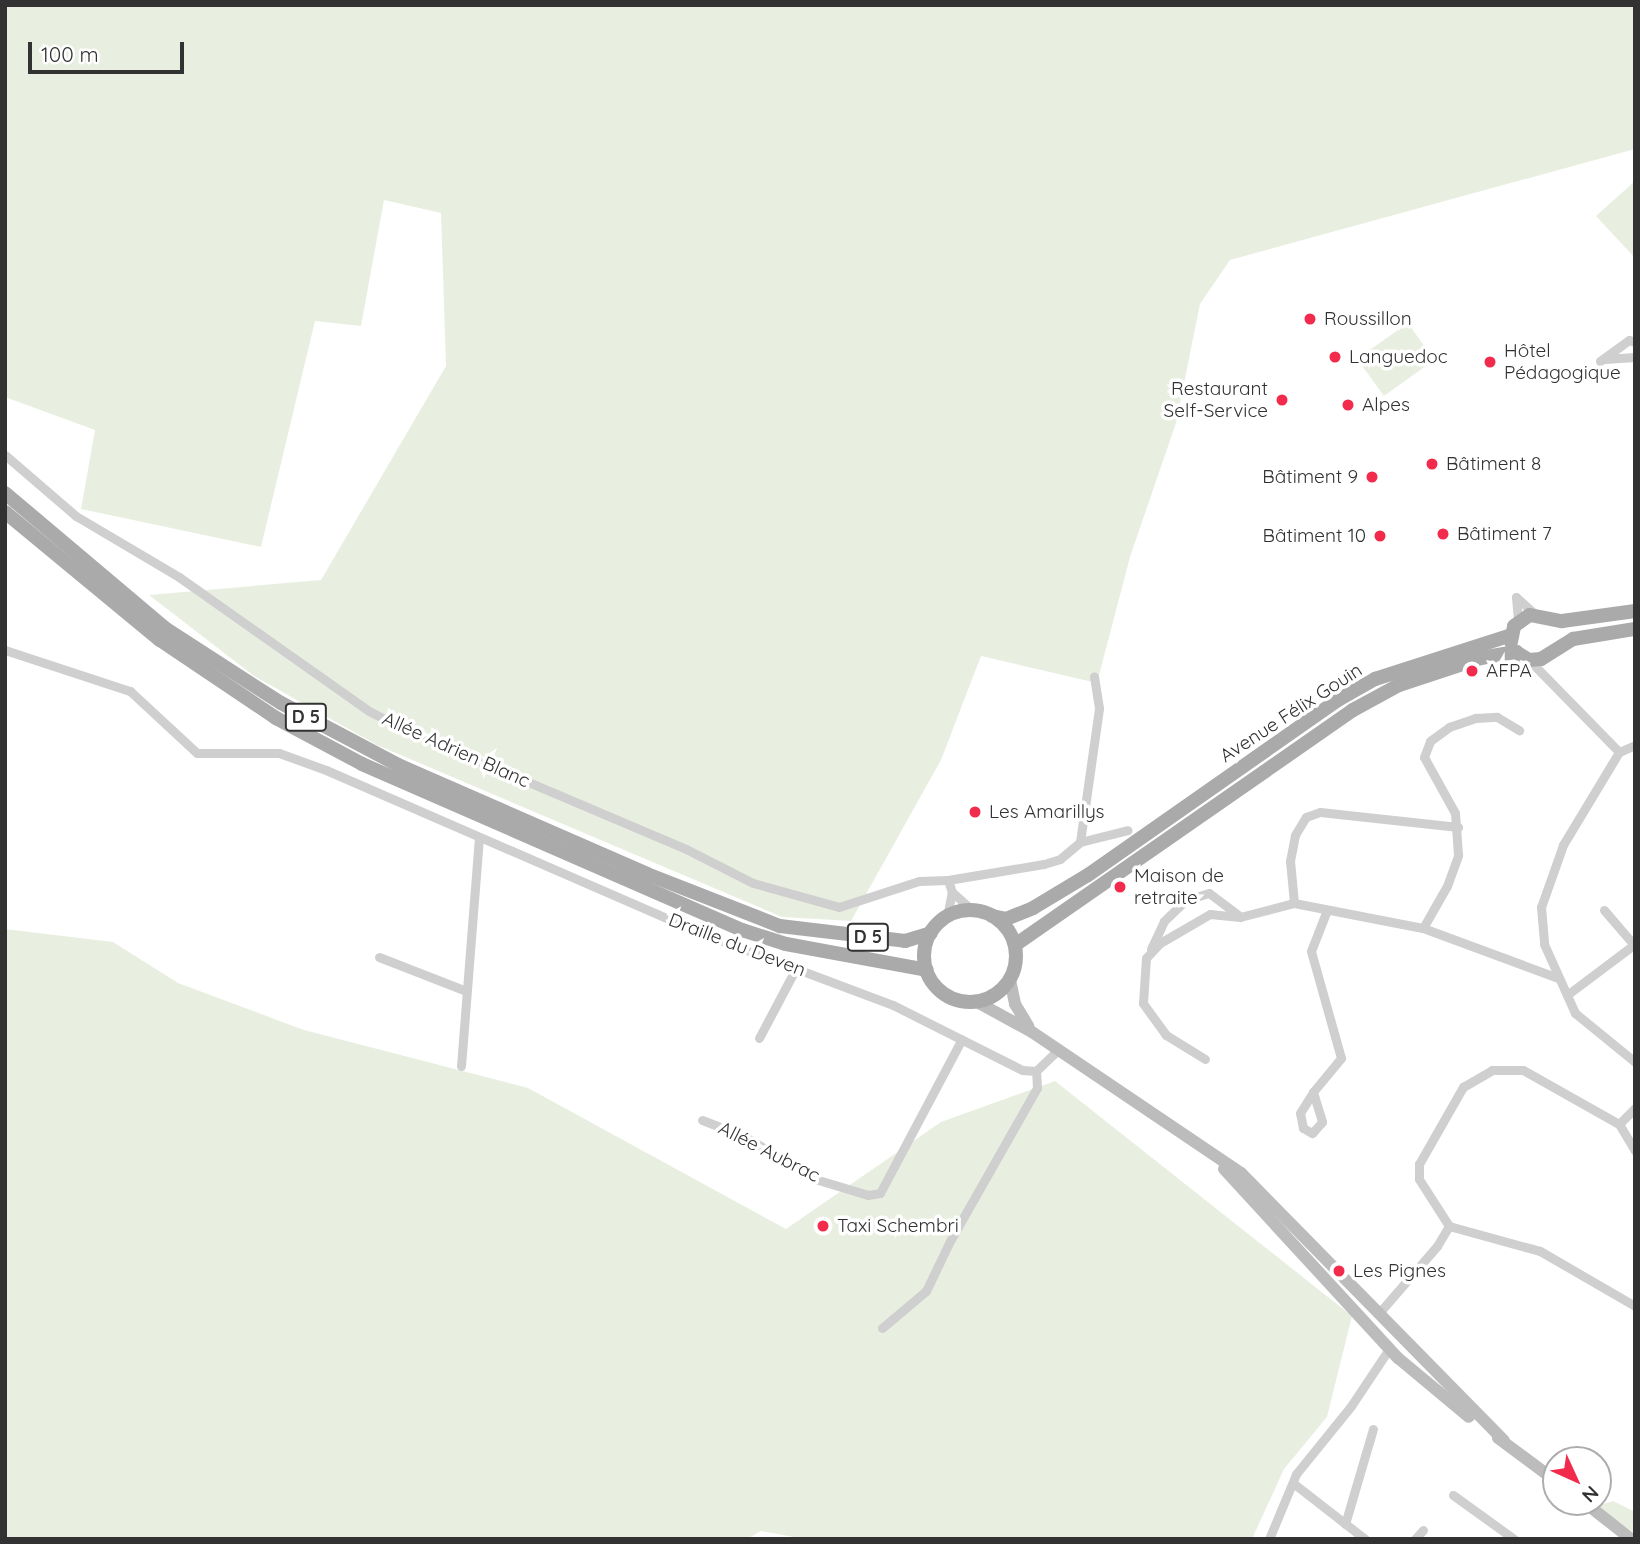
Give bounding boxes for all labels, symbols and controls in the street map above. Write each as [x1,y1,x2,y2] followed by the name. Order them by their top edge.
[32,28,187,72] scale bar
[41,41,99,67] text: 100 m
[1324,308,1412,330] place label: Roussillon
[1302,311,1318,327] marker: Roussillon
[1504,340,1621,384] place label: Hôtel Pédagogique
[1349,346,1448,368] place label: Languedoc
[1327,349,1343,365] marker: Languedoc
[1482,354,1498,370] marker: Hôtel Pédagogique
[1164,378,1268,422] place label: Restaurant Self-Service
[1274,392,1290,408] marker: Restaurant Self-Service
[1362,394,1410,416] place label: Alpes
[1340,397,1356,413] marker: Alpes
[1446,453,1541,475] place label: Bâtiment 8
[1424,456,1440,472] marker: Bâtiment 8
[1262,466,1358,488] place label: Bâtiment 9
[1364,469,1380,485] marker: Bâtiment 9
[1457,523,1552,545] place label: Bâtiment 7
[1263,525,1366,547] place label: Bâtiment 10
[1435,526,1451,542] marker: Bâtiment 7
[1372,528,1388,544] marker: Bâtiment 10
[1216,659,1366,767] street label: Avenue Félix Gouin
[1486,660,1532,682] place label: AFPA
[1464,663,1480,679] marker: AFPA
[283,702,329,732] road number: D 5
[379,707,533,793] street label: Allée Adrien Blanc
[989,801,1104,823] place label: Les Amarillys
[967,804,983,820] marker: Les Amarillys
[1134,865,1224,909] place label: Maison de retraite
[1112,879,1128,895] marker: Maison de retraite
[665,908,809,982] street label: Draille du Deven
[845,922,891,952] road number: D 5
[715,1117,823,1187] street label: Allée Aubrac
[837,1215,959,1237] place label: Taxi Schembri
[815,1218,831,1234] marker: Taxi Schembri
[1353,1260,1446,1282] place label: Les Pignes
[1331,1263,1347,1279] marker: Les Pignes
[1542,1446,1612,1516] north arrow
[1577,1481,1604,1508] text: N

